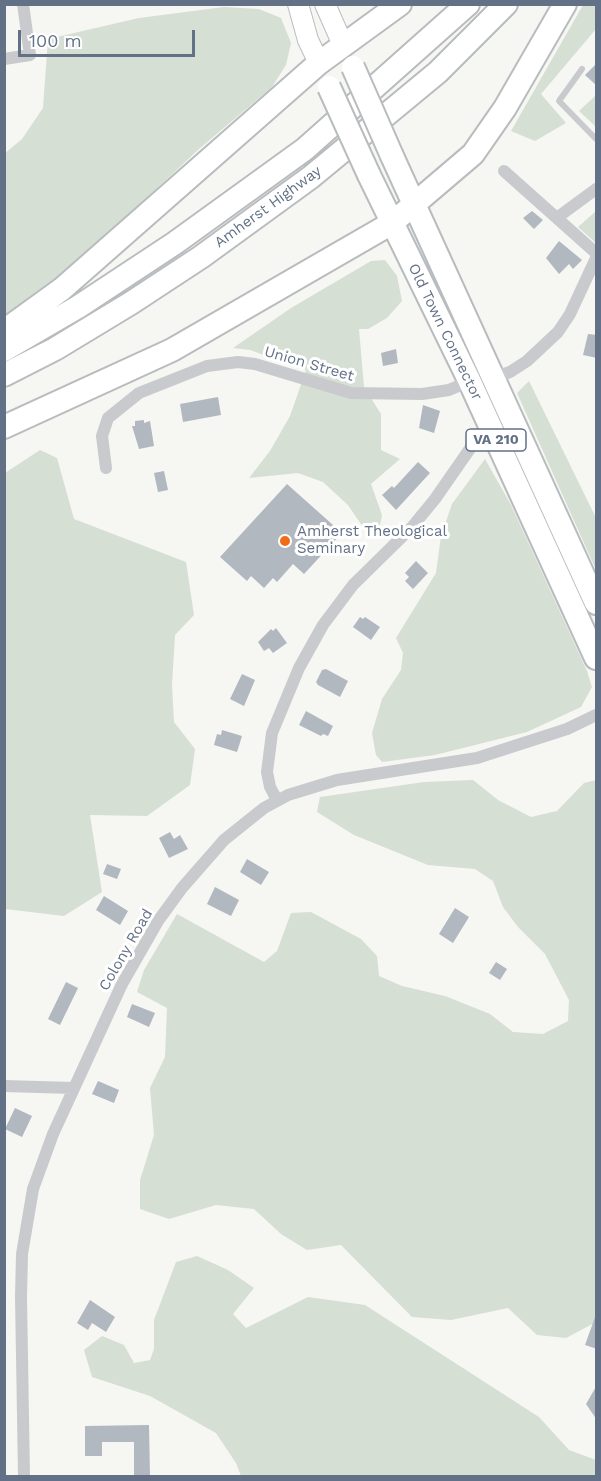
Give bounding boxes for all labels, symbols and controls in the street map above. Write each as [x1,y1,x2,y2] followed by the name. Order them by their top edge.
[21,18,198,56] scale bar
[29,30,82,51] text: 100 m
[211,162,325,252] street label: Amherst Highway
[404,261,486,403] street label: Old Town Connector
[262,343,356,385] street label: Union Street
[466,429,526,451] road number: VA 210
[297,523,447,558] place label: Amherst Theological Seminary
[278,534,292,548] marker: Amherst Theological Seminary
[95,906,157,994] street label: Colony Road

